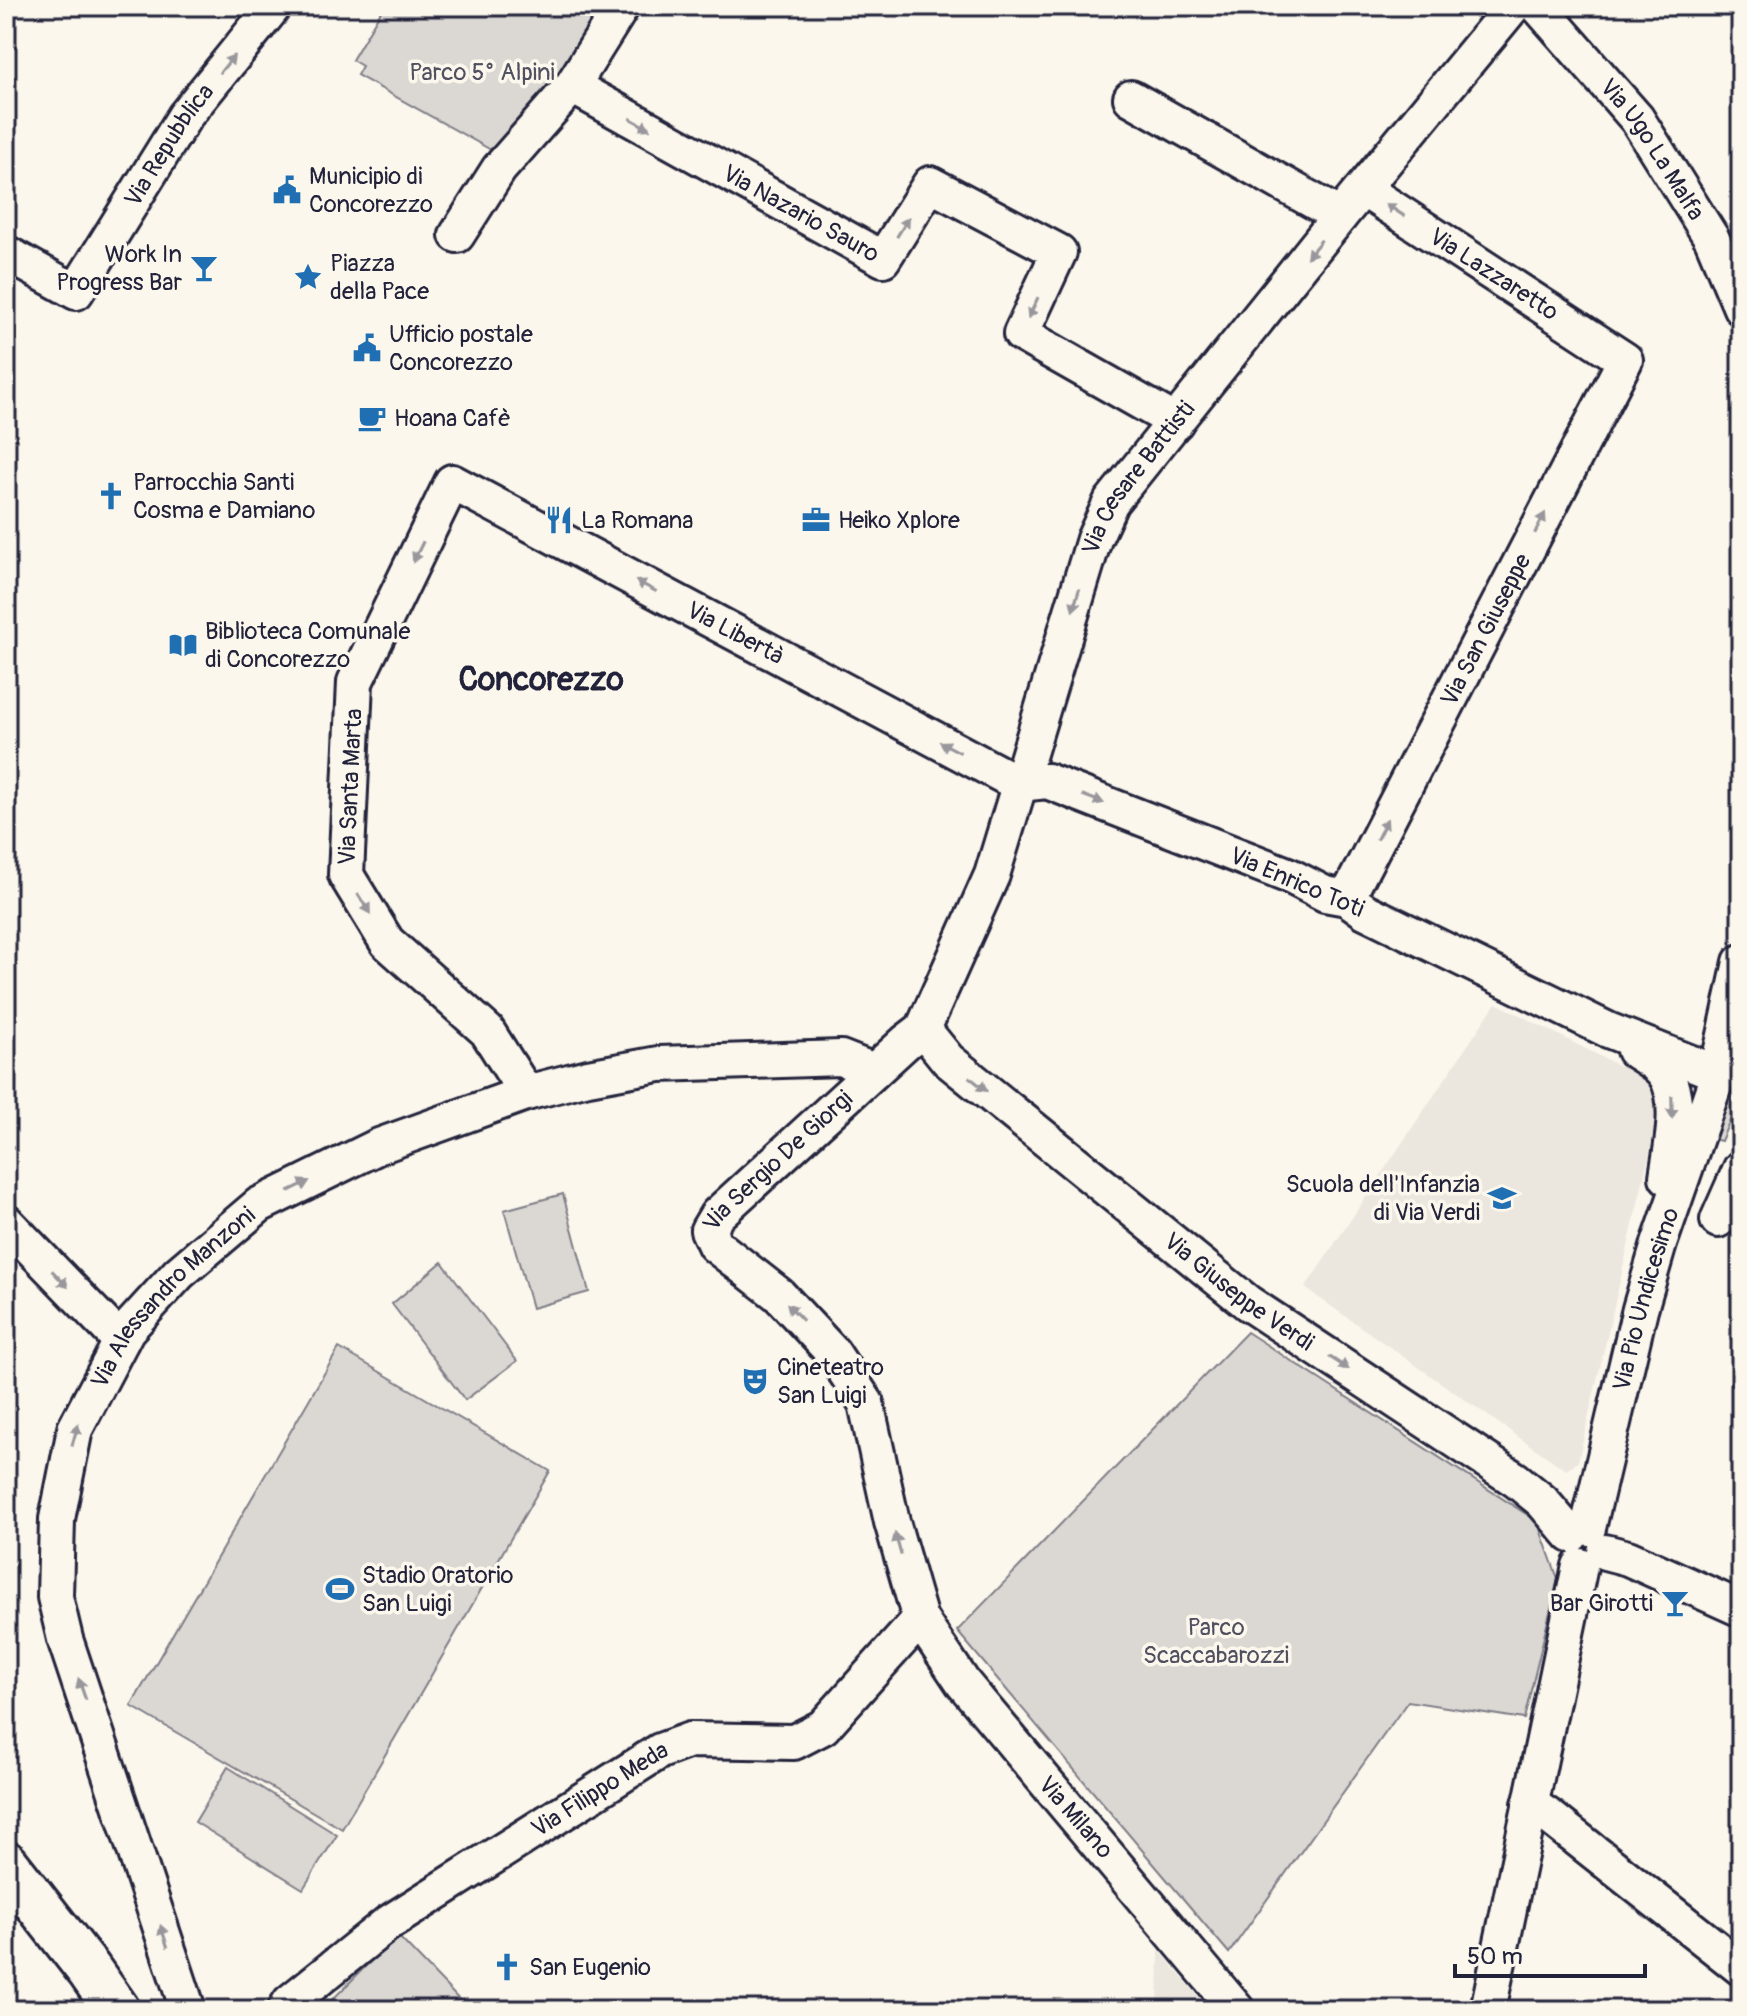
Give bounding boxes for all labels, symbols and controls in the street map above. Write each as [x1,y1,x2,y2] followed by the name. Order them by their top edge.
[218,54,235,74] one-way arrow
[409,58,555,87] park label: Parco 5° Alpini
[1594,73,1711,226] street label: Via Ugo La Malfa
[118,78,220,212] street label: Via Repubblica
[629,117,651,131] one-way arrow
[717,159,884,269] street label: Via Nazario Sauro
[309,162,433,219] place label: Municipio di Concorezzo
[272,175,302,205] public building icon: Municipio di Concorezzo
[1385,203,1406,218] one-way arrow
[896,216,910,238] one-way arrow
[1424,222,1564,327] street label: Via Lazzaretto
[1306,239,1322,259] one-way arrow
[56,240,182,297] place label: Work In Progress Bar
[330,249,429,306] place label: Piazza della Pace
[189,253,219,283] bar icon: Work In Progress Bar
[293,262,323,292] place icon: Piazza della Pace
[1026,296,1040,320] one-way arrow
[389,320,533,377] place label: Ufficio postale Concorezzo
[352,333,382,363] public building icon: Ufficio postale Concorezzo
[1076,395,1201,558] street label: Via Cesare Battisti
[357,403,387,433] cafe icon: Hoana Cafè
[394,404,511,433] place label: Hoana Cafè
[133,468,315,525] place label: Parrocchia Santi Cosma e Damiano
[96,481,126,511] church icon: Parrocchia Santi Cosma e Damiano
[544,505,574,535] restaurant icon: La Romana
[801,505,831,535] office icon: Heiko Xplore
[581,506,693,535] place label: La Romana
[838,506,960,535] place label: Heiko Xplore
[1533,512,1547,534] one-way arrow
[411,540,424,563] one-way arrow
[1435,549,1538,711] street label: Via San Giuseppe
[635,579,657,593] one-way arrow
[1069,588,1082,612] one-way arrow
[681,596,788,671] street label: Via Libertà
[205,617,410,674] place label: Biblioteca Comunale di Concorezzo
[168,630,198,660] library icon: Biblioteca Comunale di Concorezzo
[458,660,624,700] district label: Concorezzo
[332,708,369,866] street label: Via Santa Marta
[938,741,961,754] one-way arrow
[1081,793,1105,806] one-way arrow
[1376,817,1389,840] one-way arrow
[1225,841,1368,924] street label: Via Enrico Toti
[356,893,370,915] one-way arrow
[968,1076,988,1092] one-way arrow
[697,1084,859,1236] street label: Via Sergio De Giorgi
[1666,1095,1679,1121] one-way arrow
[1286,1170,1480,1227] place label: Scuola dell'Infanzia di Via Verdi
[287,1179,310,1193] one-way arrow
[1487,1183,1517,1213] school or university icon: Scuola dell'Infanzia di Via Verdi
[85,1201,261,1393] street label: Via Alessandro Manzoni
[1607,1204,1686,1394] street label: Via Pio Undicesimo
[1158,1227,1319,1357] street label: Via Giuseppe Verdi
[51,1269,69,1288] one-way arrow
[786,1303,805,1322] one-way arrow
[777,1353,884,1410] place label: Cineteatro San Luigi
[1328,1355,1349,1370] one-way arrow
[740,1366,770,1396] theatre icon: Cineteatro San Luigi
[69,1423,82,1447] one-way arrow
[891,1531,904,1555] one-way arrow
[362,1561,514,1618] place label: Stadio Oratorio San Luigi
[325,1574,355,1604] sports icon: Stadio Oratorio San Luigi
[1660,1588,1690,1618] bar icon: Bar Girotti
[1550,1589,1653,1618] place label: Bar Girotti
[1143,1613,1289,1670] park label: Parco Scaccabarozzi
[75,1677,87,1701] one-way arrow
[526,1735,672,1844] street label: Via Filippo Meda
[1032,1770,1119,1865] street label: Via Milano
[157,1924,169,1948] one-way arrow
[1455,1928,1645,1978] scale bar
[1467,1942,1523,1971] text: 50 m
[492,1952,522,1982] church icon: San Eugenio
[529,1953,651,1982] place label: San Eugenio

